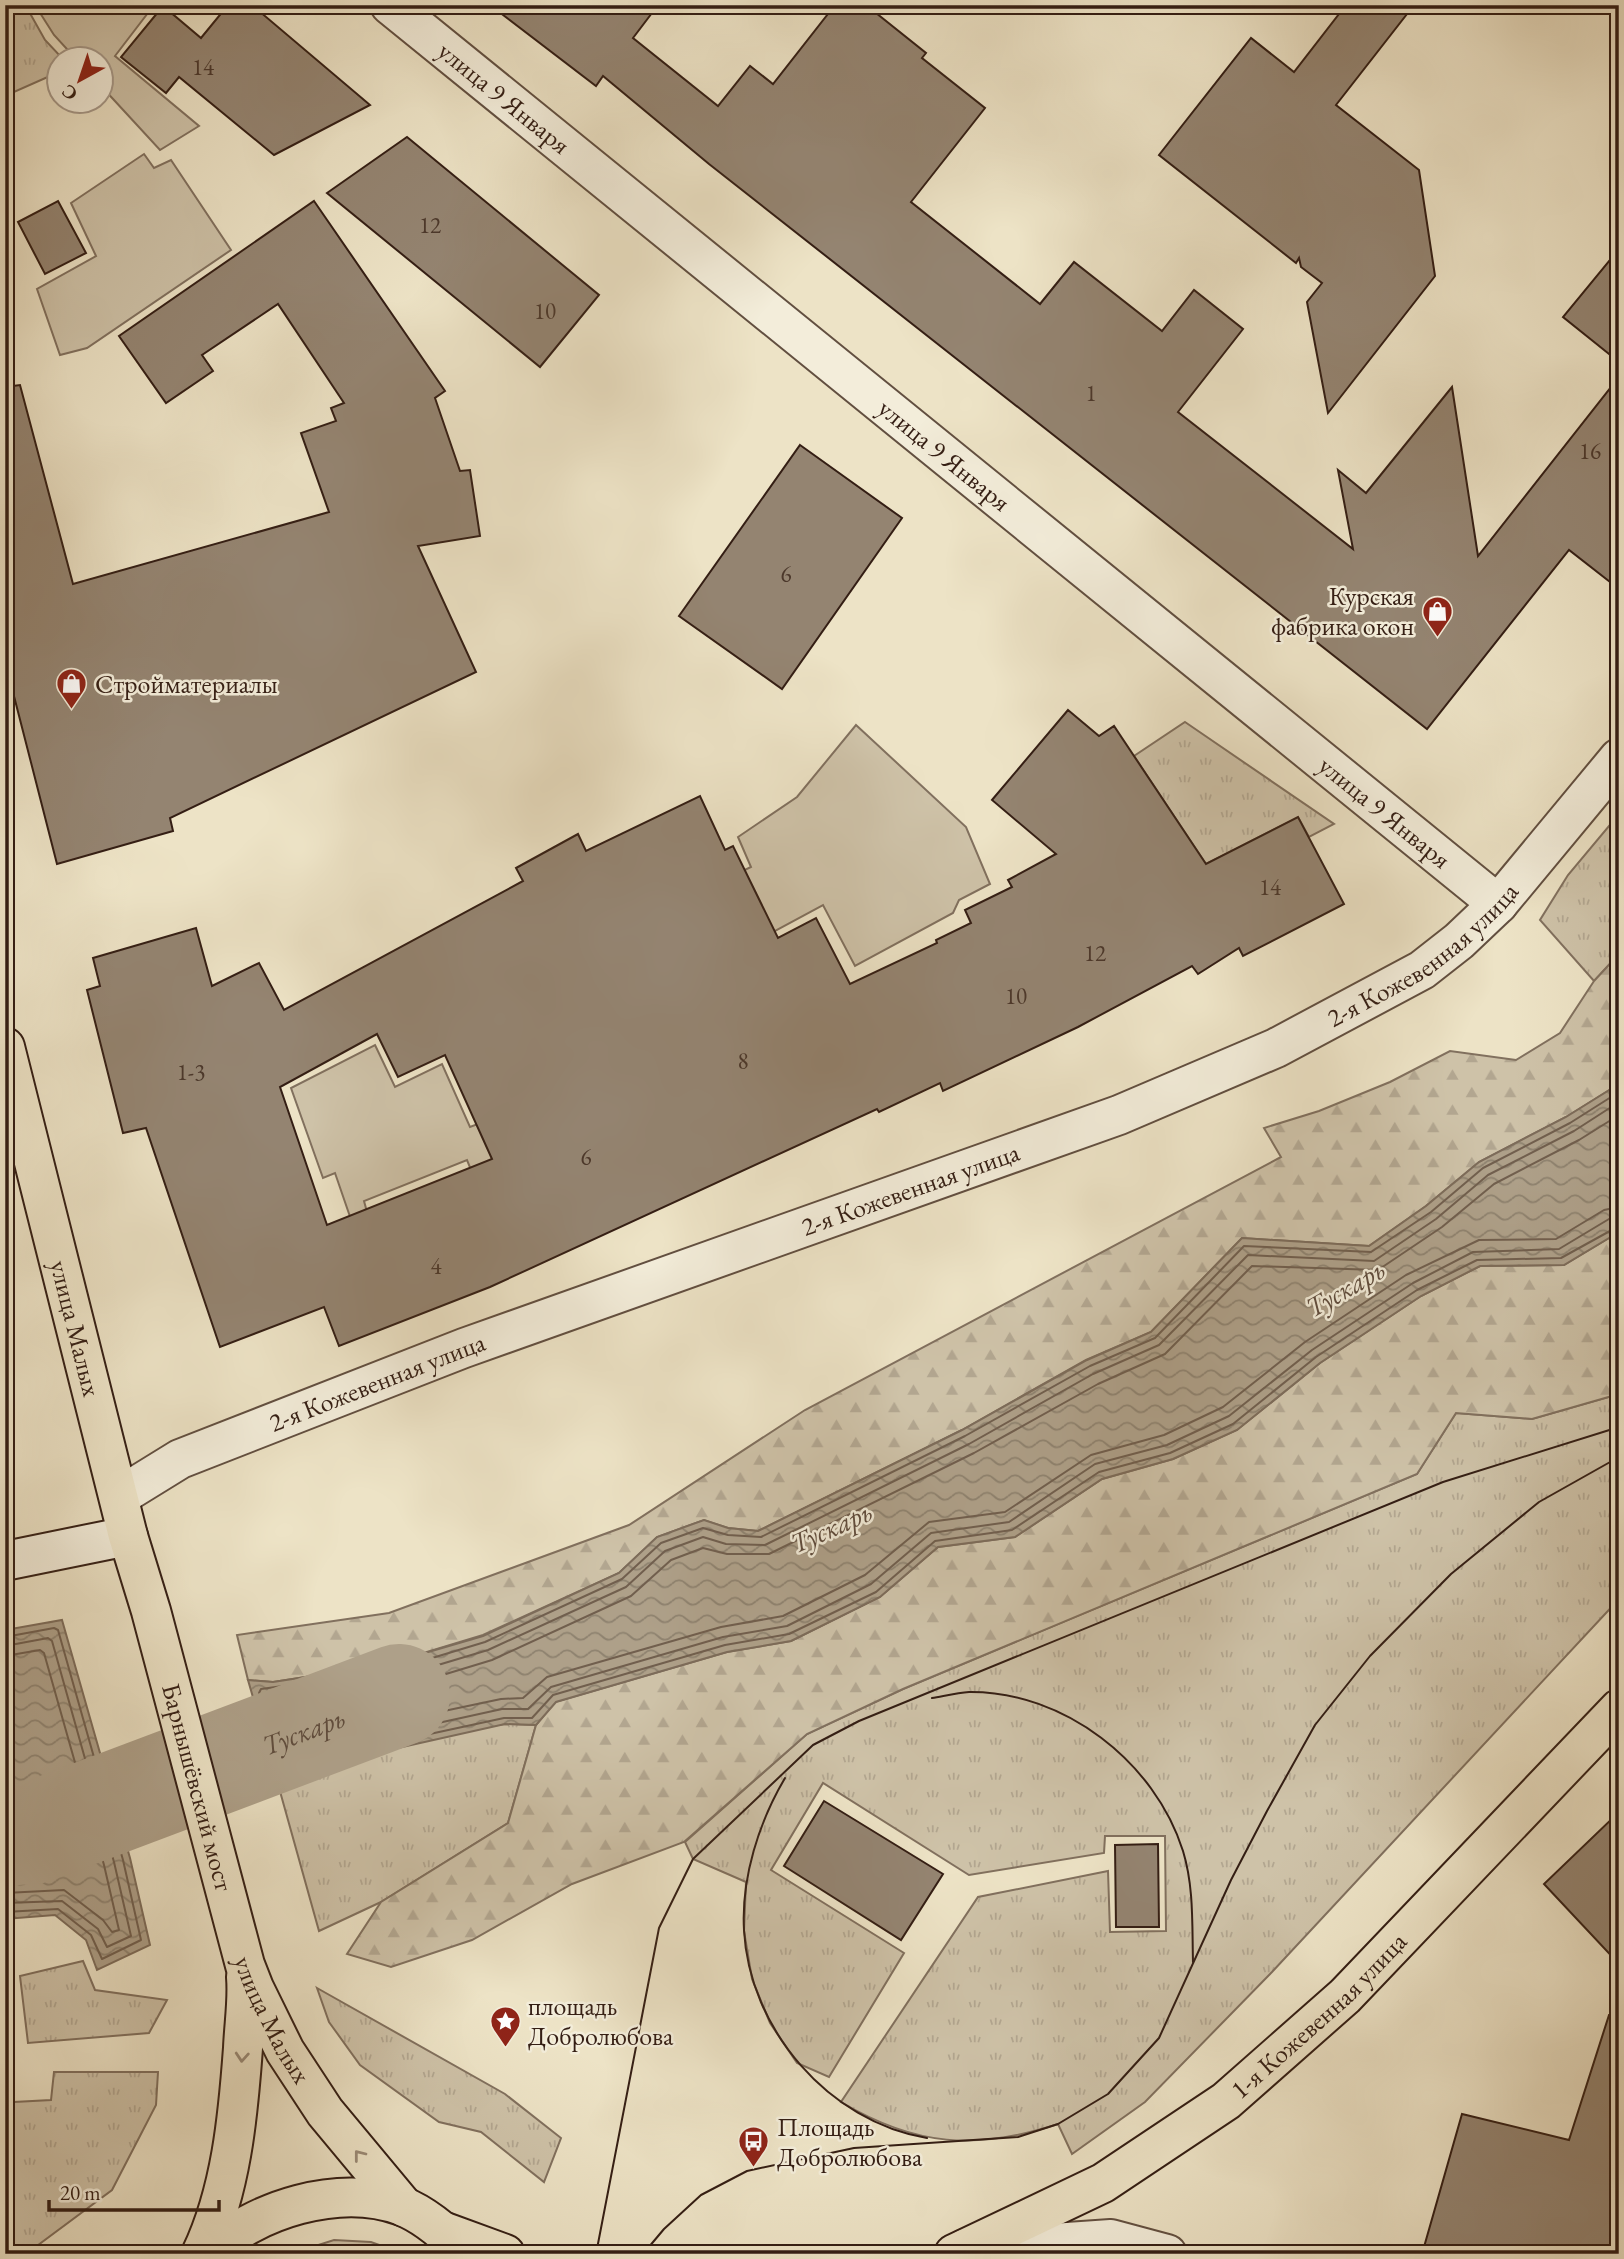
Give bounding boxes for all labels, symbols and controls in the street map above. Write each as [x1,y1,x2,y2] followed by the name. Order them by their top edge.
[431,34,577,161] street label: улица 9 Января
[46,46,116,116] north arrow
[192,52,215,82] house number: 14
[56,79,83,107] text: С
[419,210,441,240] house number: 12
[534,296,556,326] house number: 10
[1085,378,1097,408] house number: 1
[871,391,1018,519] street label: улица 9 Января
[1579,436,1601,466] house number: 16
[780,559,792,589] house number: 6
[1271,579,1414,643] place label: Курская фабрика окон
[1420,594,1454,638] shop icon: Курская фабрика окон
[55,667,89,711] shop icon: Стройматериалы
[95,667,278,701] place label: Стройматериалы
[1312,748,1458,876] street label: улица 9 Января
[1259,872,1282,902] house number: 14
[1321,875,1526,1035] street label: 2-я Кожевенная улица
[1084,938,1106,968] house number: 12
[1005,981,1027,1011] house number: 10
[737,1046,749,1076] house number: 8
[177,1057,205,1087] house number: 1-3
[796,1135,1025,1244] street label: 2-я Кожевенная улица
[580,1142,592,1172] house number: 6
[430,1251,442,1281] house number: 4
[1299,1251,1391,1325] water label: Тускарь
[42,1257,109,1400] street label: улица Малых
[264,1325,490,1440] street label: 2-я Кожевенная улица
[784,1493,878,1561] water label: Тускарь
[154,1680,242,1895] street label: Барнышёвский мост
[257,1699,350,1763] water label: Тускарь
[1223,1924,1414,2106] street label: 1-я Кожевенная улица
[226,1953,319,2091] street label: улица Малых
[528,1989,674,2053] place label: площадь Добролюбова
[488,2004,522,2048] place icon: площадь Добролюбова
[235,2052,250,2063] one-way arrow
[777,2110,923,2174] place label: Площадь Добролюбова
[737,2125,771,2169] bus stop icon: Площадь Добролюбова
[355,2151,368,2163] one-way arrow
[49,2168,219,2212] scale bar
[60,2179,101,2206] text: 20 m

